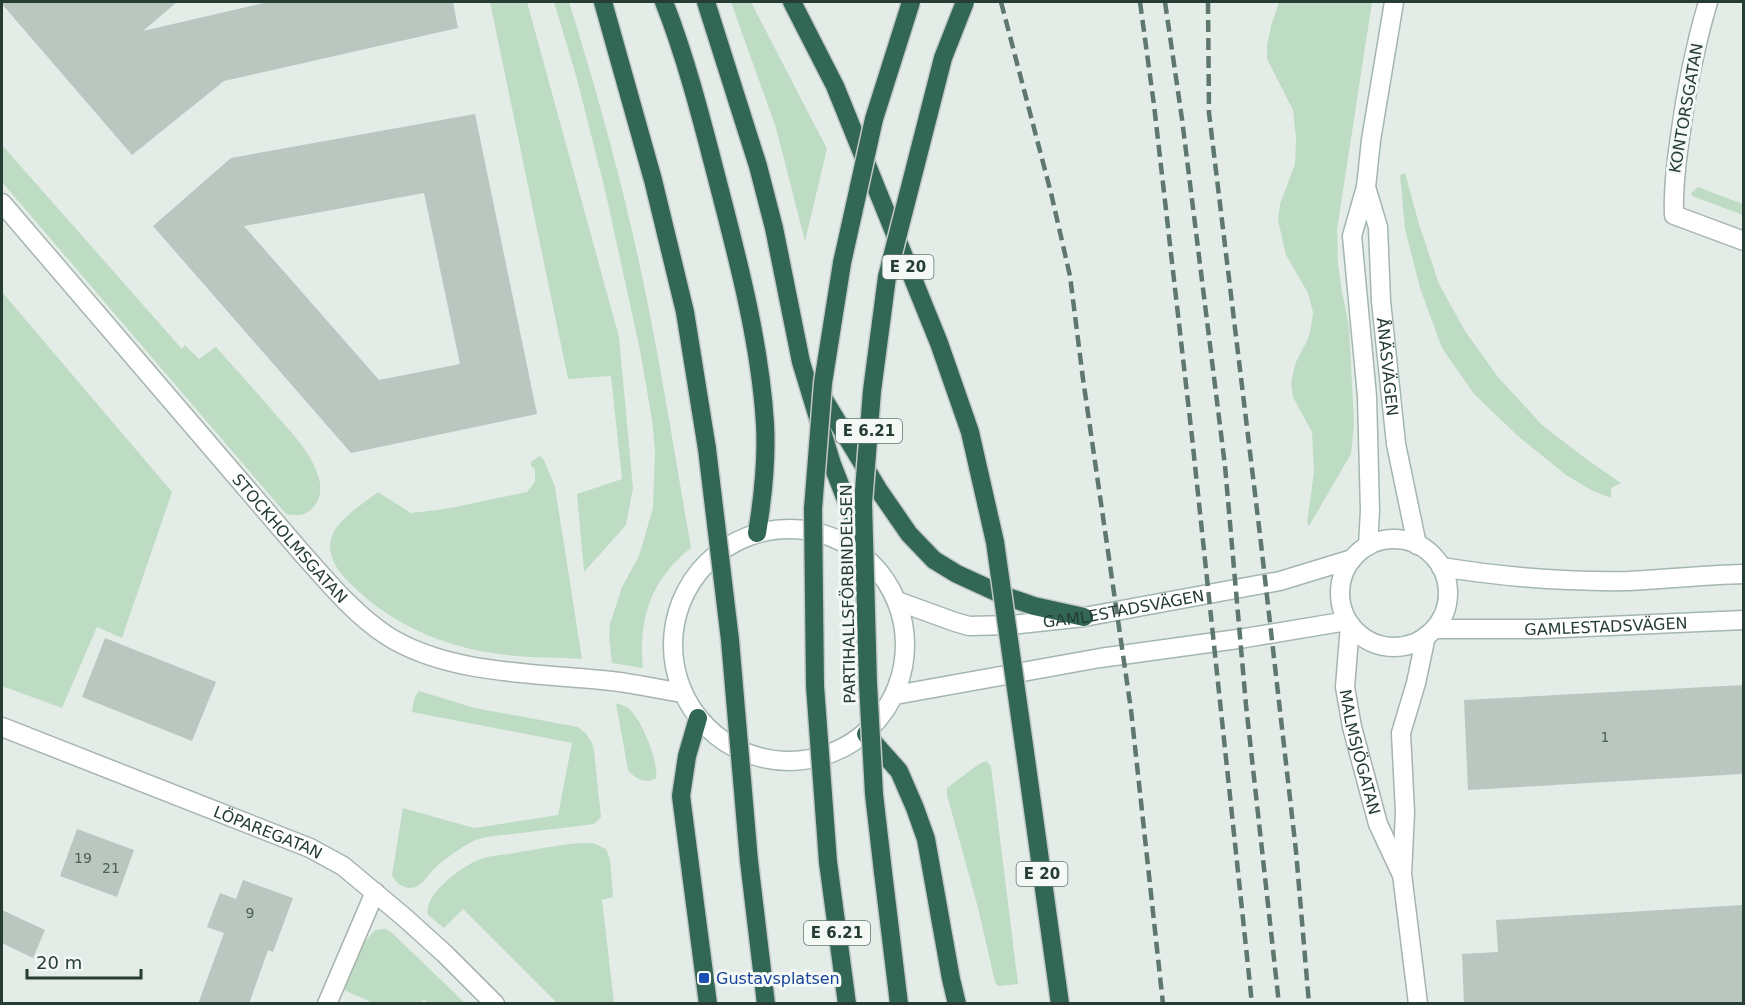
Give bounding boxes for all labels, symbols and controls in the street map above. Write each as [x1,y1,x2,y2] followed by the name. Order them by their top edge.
[1665,42,1707,174] street label: KONTORSGATAN
[882,255,934,279] road number: E 20
[1373,317,1403,417] street label: ÅNÄSVÄGEN
[836,419,902,443] road number: E 6.21
[229,470,352,607] street label: STOCKHOLMSGATAN
[837,484,859,704] street label: PARTIHALLSFÖRBINDELSEN
[1042,585,1206,631] street label: GAMLESTADSVÄGEN
[1524,613,1688,639] street label: GAMLESTADSVÄGEN
[1336,688,1385,817] street label: MALMSJÖGATAN
[1601,729,1609,745] house number: 1
[211,802,326,862] street label: LÖPAREGATAN
[74,850,92,866] house number: 19
[102,860,120,876] house number: 21
[1016,862,1068,886] road number: E 20
[246,905,254,921] house number: 9
[804,921,870,945] road number: E 6.21
[27,942,141,980] scale bar
[36,952,82,973] text: 20 m
[716,969,840,988] place label: Gustavsplatsen
[697,971,711,985] marker: Gustavsplatsen

